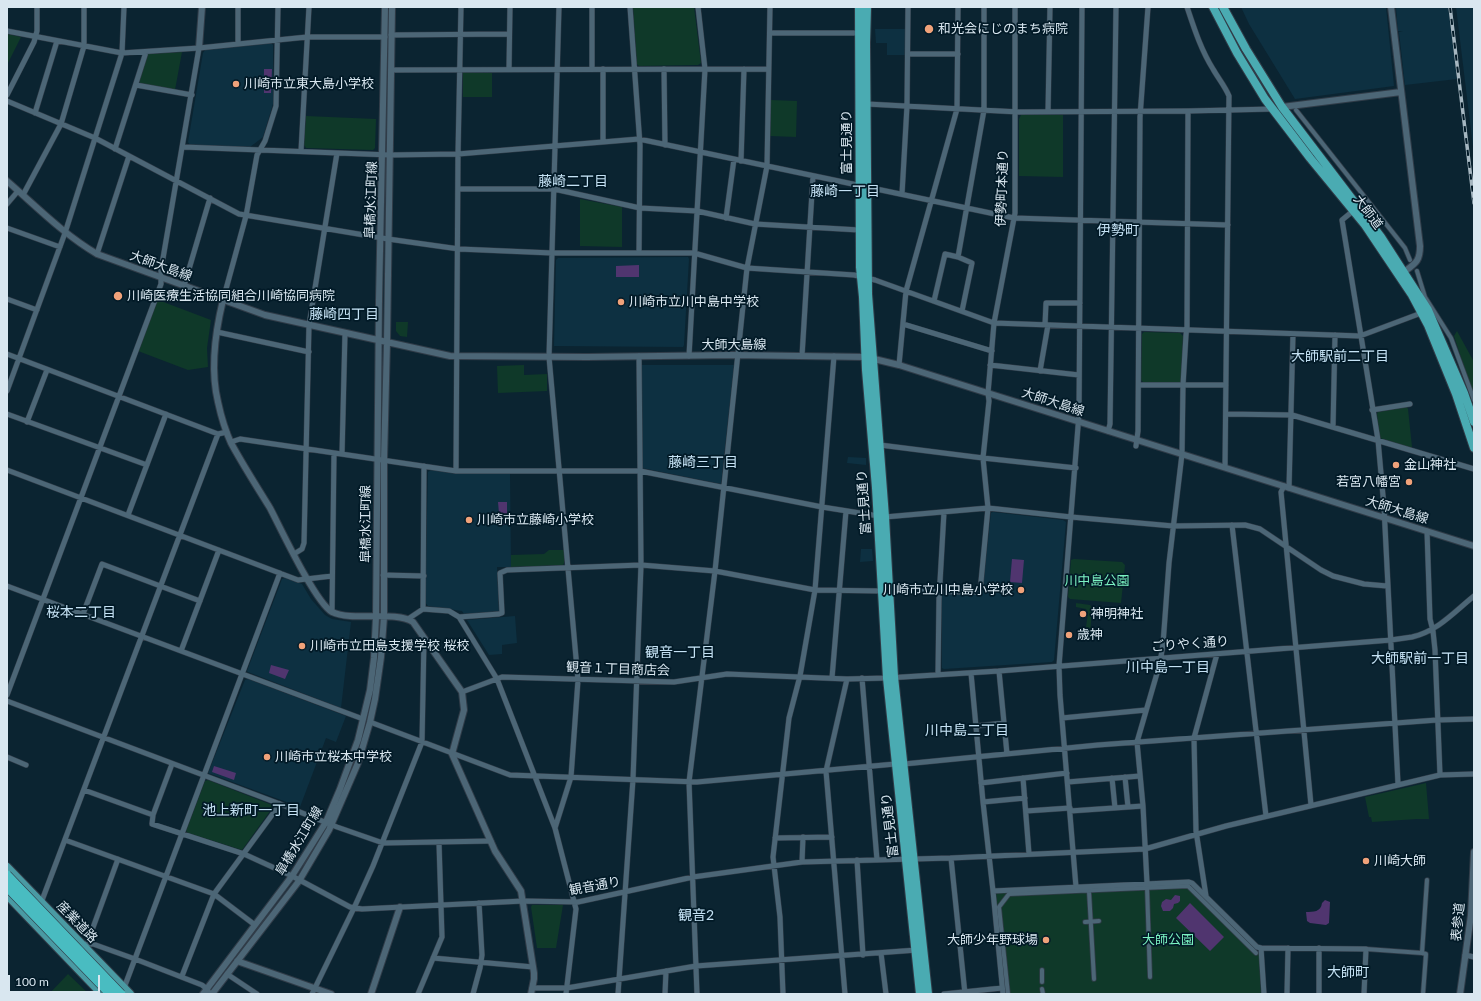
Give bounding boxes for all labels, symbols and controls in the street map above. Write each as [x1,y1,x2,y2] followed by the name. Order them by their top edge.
[938,21,1068,37] place label: 和光会にじのまち病院
[923,23,935,35] marker: 和光会にじのまち病院
[244,76,374,92] place label: 川崎市立東大島小学校
[231,79,241,89] marker: 川崎市立東大島小学校
[839,110,855,174] street label: 富士見通り
[993,149,1011,227] street label: 伊勢町本通り
[362,161,380,239] street label: 皐橋水江町線
[538,173,608,189] district label: 藤崎二丁目
[810,183,880,199] district label: 藤崎一丁目
[1350,192,1386,232] street label: 大師道
[1097,222,1139,238] district label: 伊勢町
[128,248,194,284] street label: 大師大島線
[127,288,335,304] place label: 川崎医療生活協同組合川崎協同病院
[112,290,124,302] marker: 川崎医療生活協同組合川崎協同病院
[629,294,759,310] place label: 川崎市立川中島中学校
[616,297,626,307] marker: 川崎市立川中島中学校
[309,306,379,322] district label: 藤崎四丁目
[702,337,766,353] street label: 大師大島線
[1291,348,1389,364] district label: 大師駅前二丁目
[1020,385,1086,419] street label: 大師大島線
[668,454,738,470] district label: 藤崎三丁目
[1404,457,1456,473] place label: 金山神社
[1391,460,1401,470] marker: 金山神社
[854,469,874,535] street label: 富士見通り
[1336,474,1401,490] place label: 若宮八幡宮
[1404,477,1414,487] marker: 若宮八幡宮
[358,485,374,563] street label: 皐橋水江町線
[1364,493,1430,527] street label: 大師大島線
[477,512,594,528] place label: 川崎市立藤崎小学校
[464,515,474,525] marker: 川崎市立藤崎小学校
[1065,573,1129,589] park label: 川中島公園
[883,582,1013,598] place label: 川崎市立川中島小学校
[1016,585,1026,595] marker: 川崎市立川中島小学校
[46,604,116,620] district label: 桜本二丁目
[1091,606,1143,622] place label: 神明神社
[1078,609,1088,619] marker: 神明神社
[1077,627,1103,643] place label: 歳神
[1064,630,1074,640] marker: 歳神
[1151,633,1229,655] street label: ごりやく通り
[310,638,469,654] place label: 川崎市立田島支援学校 桜校
[297,641,307,651] marker: 川崎市立田島支援学校 桜校
[645,644,715,660] district label: 観音一丁目
[1371,650,1469,666] district label: 大師駅前一丁目
[566,659,670,679] street label: 観音１丁目商店会
[1126,659,1210,675] district label: 川中島一丁目
[925,722,1009,738] district label: 川中島二丁目
[275,749,392,765] place label: 川崎市立桜本中学校
[262,752,272,762] marker: 川崎市立桜本中学校
[878,792,902,858] street label: 富士見通り
[202,802,300,818] district label: 池上新町一丁目
[272,804,326,878] street label: 皐橋水江町線
[1374,853,1426,869] place label: 川崎大師
[1361,856,1371,866] marker: 川崎大師
[568,874,622,898] street label: 観音通り
[53,898,101,946] street label: 産業道路
[1448,902,1468,942] street label: 表参道
[678,907,714,923] district label: 観音2
[947,932,1038,948] place label: 大師少年野球場
[1142,932,1194,948] park label: 大師公園
[1041,935,1051,945] marker: 大師少年野球場
[1327,964,1369,980] district label: 大師町
[10,967,102,993] scale bar
[15,974,49,989] text: 100 m

